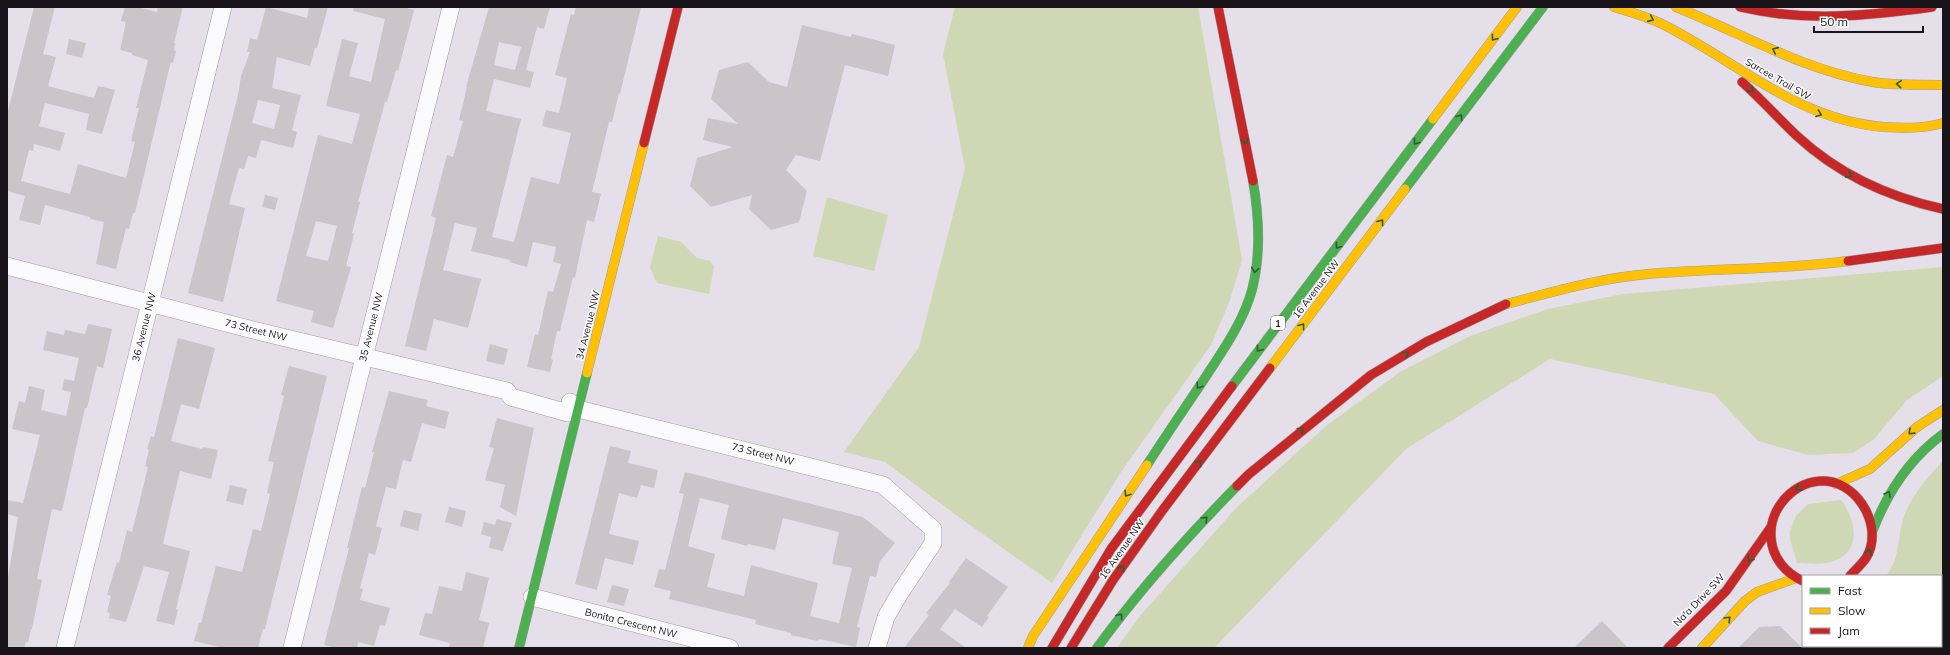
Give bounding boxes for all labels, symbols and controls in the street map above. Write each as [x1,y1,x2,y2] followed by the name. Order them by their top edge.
[1814,8,1923,34] scale bar
[1647,14,1654,22] one-way arrow
[1820,14,1848,29] text: 50 m
[1492,34,1499,41] one-way arrow
[1771,47,1779,55] one-way arrow
[1743,55,1813,103] street label: Sarcee Trail SW
[1896,80,1902,89] one-way arrow
[1746,86,1754,93] one-way arrow
[1816,109,1823,117] one-way arrow
[1455,115,1462,122] one-way arrow
[1241,138,1249,144] one-way arrow
[1414,138,1421,145] one-way arrow
[1845,170,1852,177] one-way arrow
[1376,219,1383,226] one-way arrow
[1335,241,1342,248] one-way arrow
[1290,257,1342,321] street label: 16 Avenue NW
[1251,267,1260,273] one-way arrow
[573,289,603,361] street label: 34 Avenue NW
[129,291,159,363] street label: 36 Avenue NW
[356,291,386,363] street label: 35 Avenue NW
[224,316,288,344] street label: 73 Street NW
[1271,316,1285,330] road number: 1
[1298,323,1305,330] one-way arrow
[1257,345,1264,352] one-way arrow
[1402,351,1409,359] one-way arrow
[1197,382,1204,389] one-way arrow
[1908,427,1916,435] one-way arrow
[1296,428,1303,435] one-way arrow
[731,440,795,468] street label: 73 Street NW
[1194,460,1201,467] one-way arrow
[1795,484,1802,491] one-way arrow
[1125,490,1132,497] one-way arrow
[1884,491,1891,498] one-way arrow
[1096,516,1148,582] street label: 16 Avenue NW
[1201,516,1208,524] one-way arrow
[1864,548,1872,556] one-way arrow
[1747,555,1755,562] one-way arrow
[1117,565,1125,572] one-way arrow
[1671,571,1727,629] street label: Na'a Drive SW
[1802,575,1942,647] legend
[1838,583,1862,598] text: Fast
[1838,603,1866,618] text: Slow
[584,605,678,641] street label: Bonita Crescent NW
[1115,614,1122,621] one-way arrow
[1723,617,1730,624] one-way arrow
[1838,623,1860,638] text: Jam

